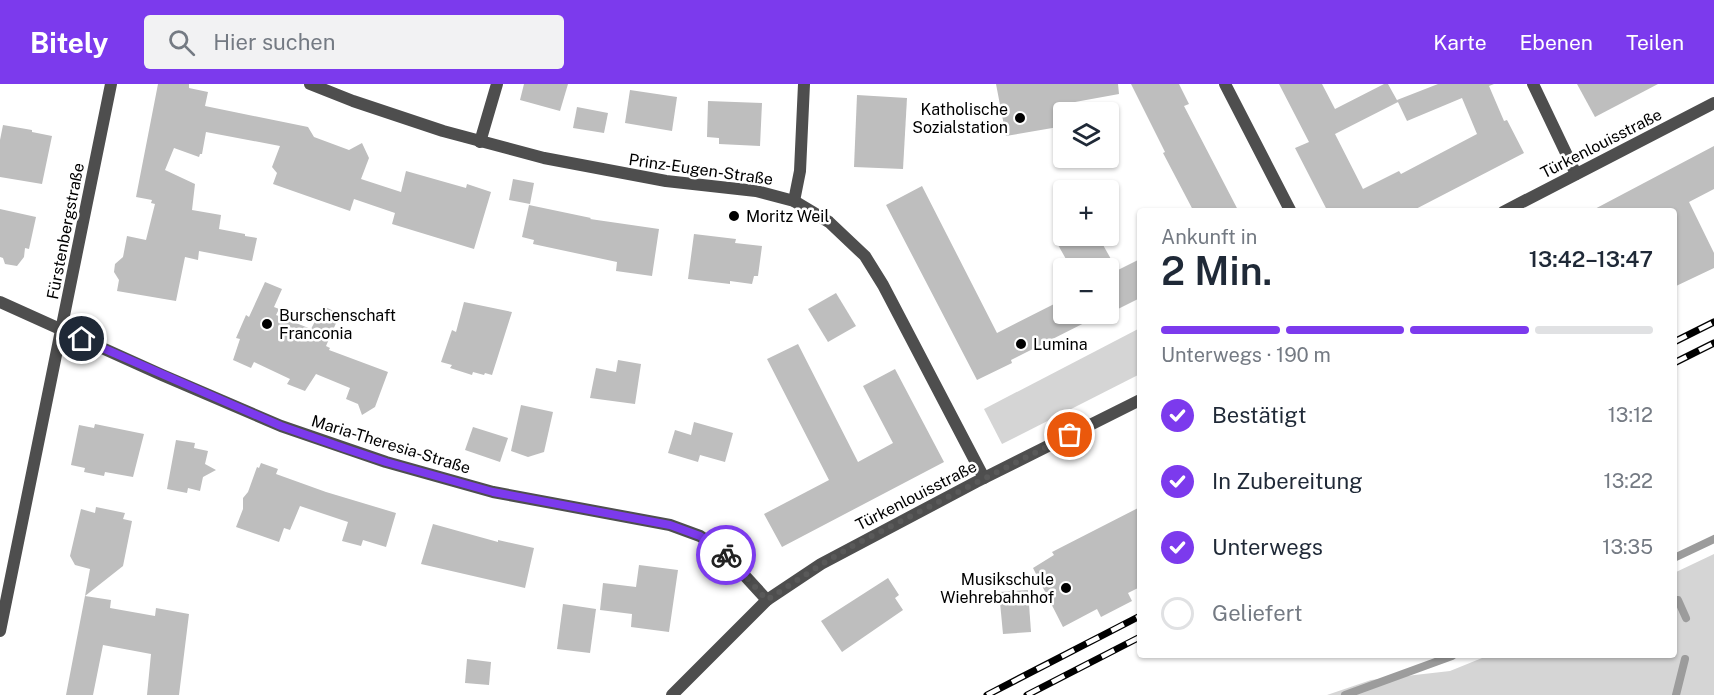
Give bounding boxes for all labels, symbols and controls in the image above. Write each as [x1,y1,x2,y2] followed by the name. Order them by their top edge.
[144,15,564,69] search box
[30,26,108,59] text: Bitely
[165,26,198,59] icon: search
[213,29,336,55] text: Hier suchen
[1433,30,1487,55] text: Karte
[1520,30,1593,55] text: Ebenen
[1626,30,1684,55] text: Teilen
[912,100,1008,137] place label: Katholische Sozialstation
[1053,102,1119,324] map controls
[1053,102,1119,168] button: layers
[1537,105,1665,182] street label: Türkenlouisstraße
[1013,111,1027,125] marker: Katholische Sozialstation
[627,150,774,189] street label: Prinz-Eugen-Straße
[43,161,88,301] street label: Fürstenbergstraße
[1053,180,1119,246] button: +
[746,207,829,226] place label: Moritz Weil
[727,209,741,223] marker: Moritz Weil
[1161,225,1257,249] text: Ankunft in
[1529,246,1653,272] text: 13:42–13:47
[1161,248,1272,294] text: 2 Min.
[1053,258,1119,324] button: −
[279,306,396,343] place label: Burschenschaft Franconia
[56,313,107,364] pin
[260,317,274,331] marker: Burschenschaft Franconia
[65,322,98,355] icon: home
[1033,335,1088,354] place label: Lumina
[1014,337,1028,351] marker: Lumina
[1161,343,1331,367] text: Unterwegs · 190 m
[1161,399,1194,432] icon: check
[1212,402,1307,428] text: Bestätigt
[1608,403,1653,427] text: 13:12
[1044,409,1095,460] pin
[309,411,473,478] street label: Maria-Theresia-Straße
[1053,418,1086,451] icon: bag
[852,457,980,534] street label: Türkenlouisstraße
[1161,465,1194,498] icon: check
[1212,468,1363,494] text: In Zubereitung
[1604,469,1653,493] text: 13:22
[696,525,756,585] courier
[1161,531,1194,564] icon: check
[1212,534,1323,560] text: Unterwegs
[1602,535,1653,559] text: 13:35
[710,539,743,572] icon: bike
[940,570,1054,607] place label: Musikschule Wiehrebahnhof
[1059,581,1073,595] marker: Musikschule Wiehrebahnhof
[1212,600,1302,626] text: Geliefert

